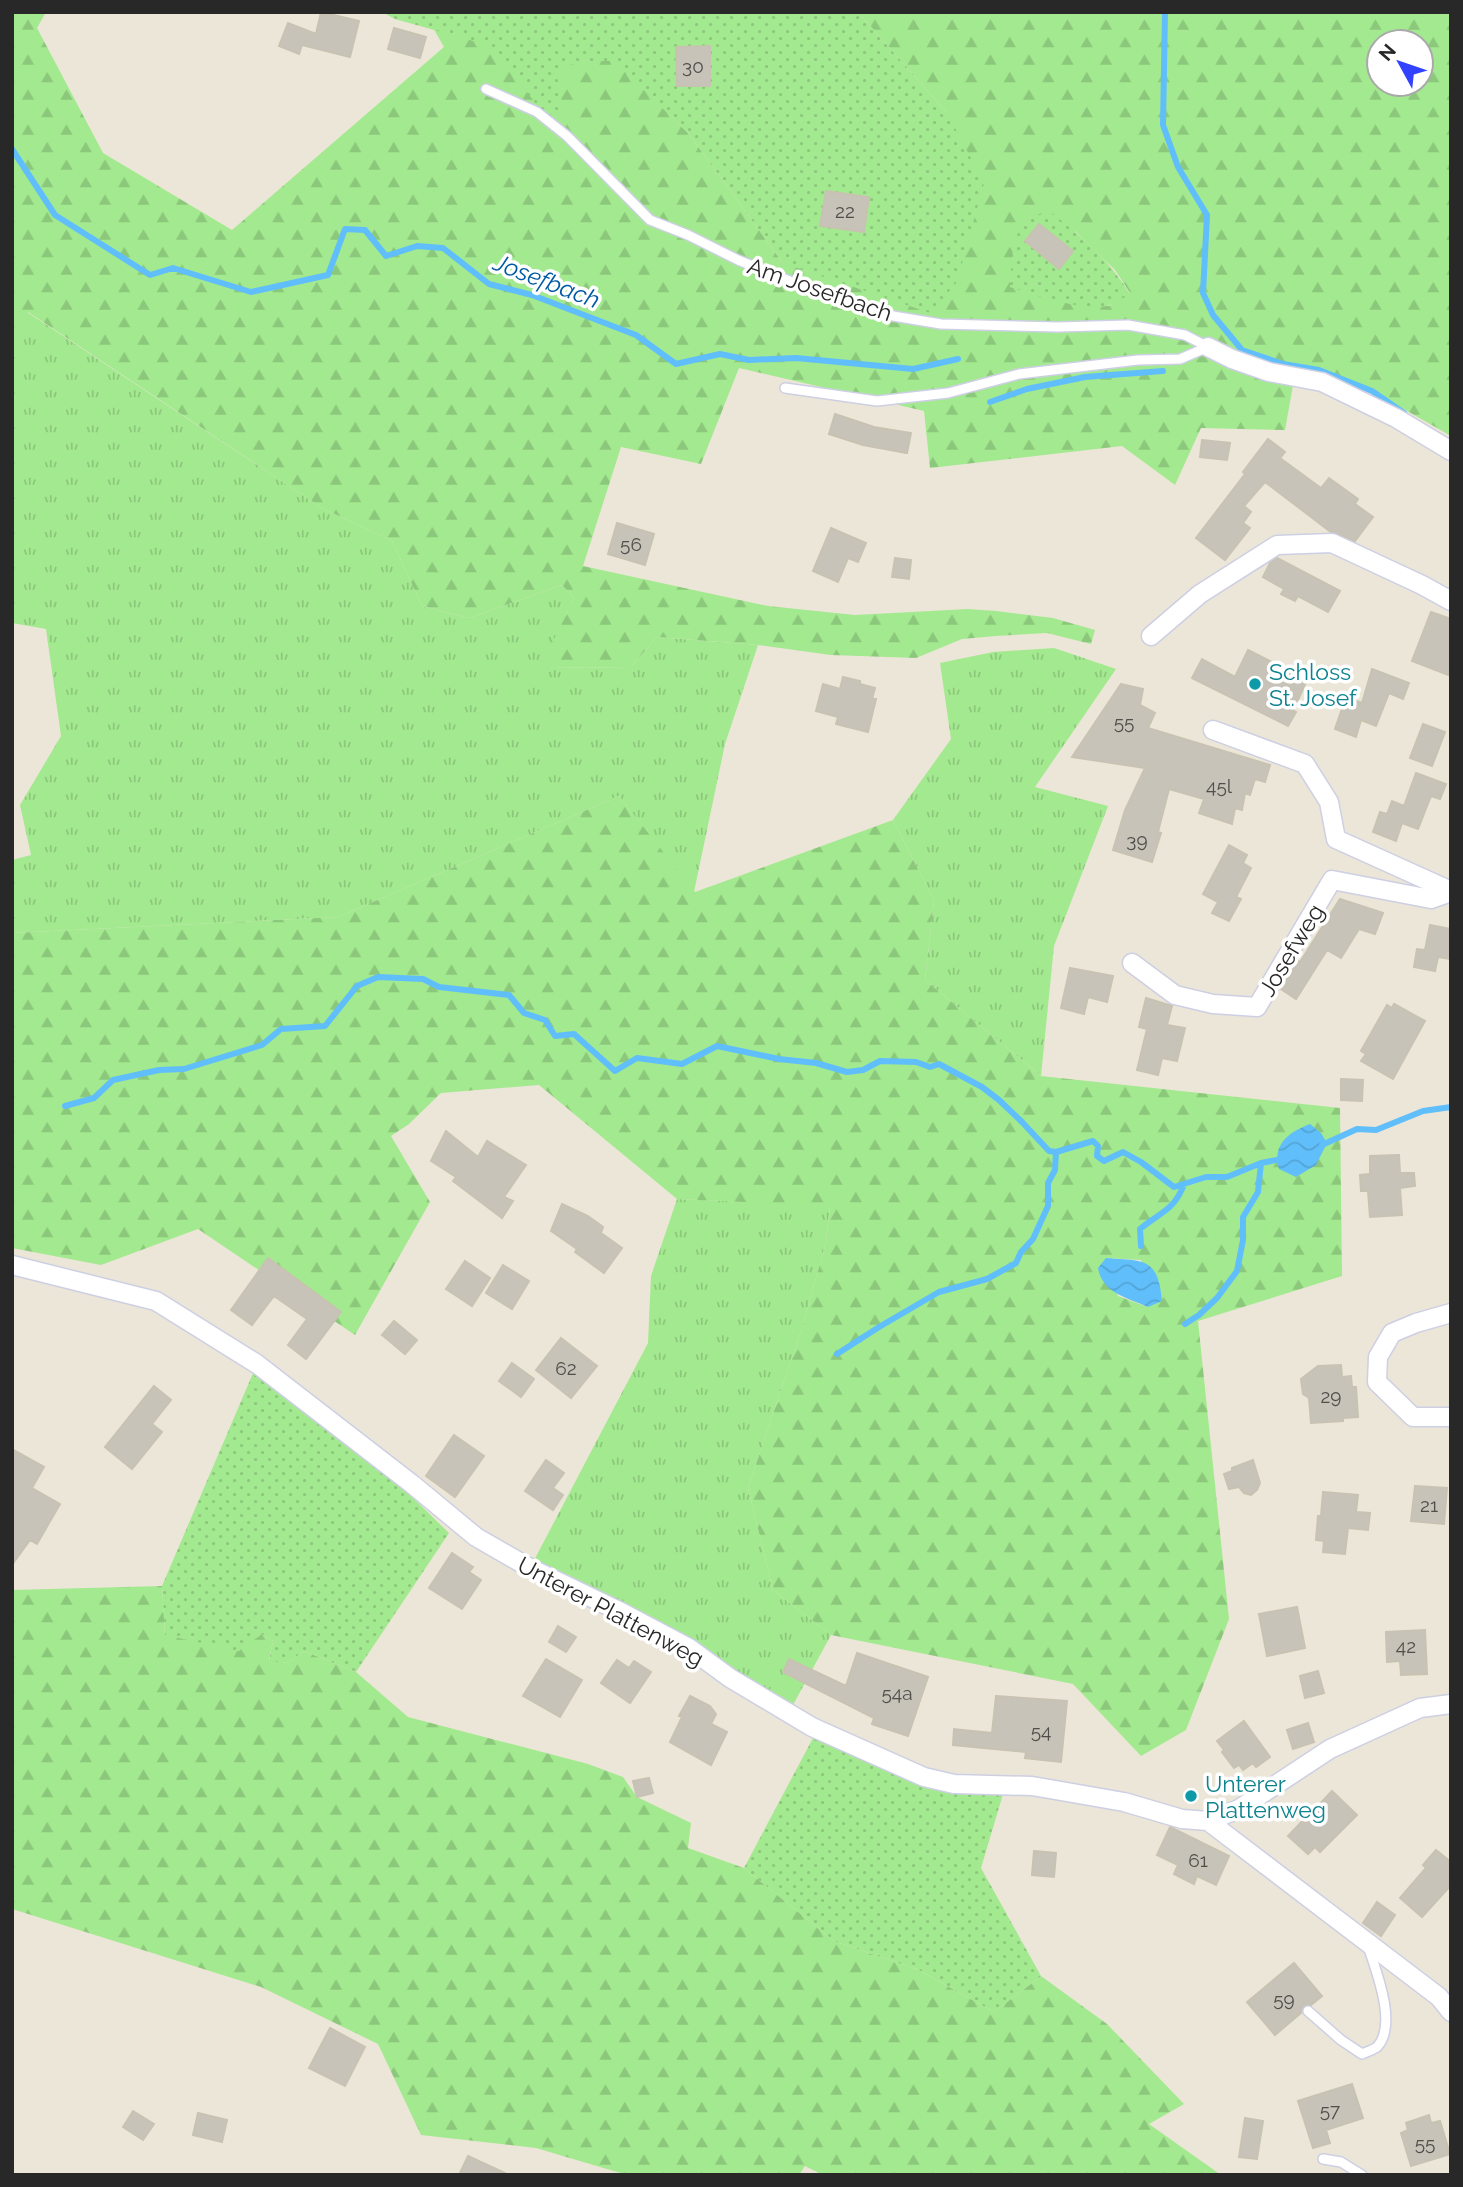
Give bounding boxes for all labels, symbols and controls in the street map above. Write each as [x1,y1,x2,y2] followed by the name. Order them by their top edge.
[1365,28,1435,98] north arrow
[1374,39,1400,65] text: N
[682,55,704,77] house number: 30
[835,200,855,222] house number: 22
[489,247,604,314] water label: Josefbach
[744,252,896,326] street label: Am Josefbach
[620,533,642,555] house number: 56
[1269,658,1358,711] place label: Schloss St. Josef
[1247,676,1263,692] marker: Schloss St. Josef
[1114,711,1134,733] house number: 55
[1206,775,1233,797] house number: 45l
[1126,829,1148,851] house number: 39
[1253,899,1329,1001] street label: Josefweg
[555,1357,577,1379] house number: 62
[1320,1385,1342,1407] house number: 29
[1420,1494,1438,1516] house number: 21
[513,1550,709,1672] street label: Unterer Plattenweg
[1396,1635,1416,1657] house number: 42
[881,1682,913,1704] house number: 54a
[1031,1720,1051,1742] house number: 54
[1205,1770,1326,1823] place label: Unterer Plattenweg
[1183,1788,1199,1804] marker: Unterer Plattenweg
[1188,1849,1208,1871] house number: 61
[1273,1988,1295,2010] house number: 59
[1320,2099,1340,2121] house number: 57
[1415,2132,1435,2154] house number: 55

